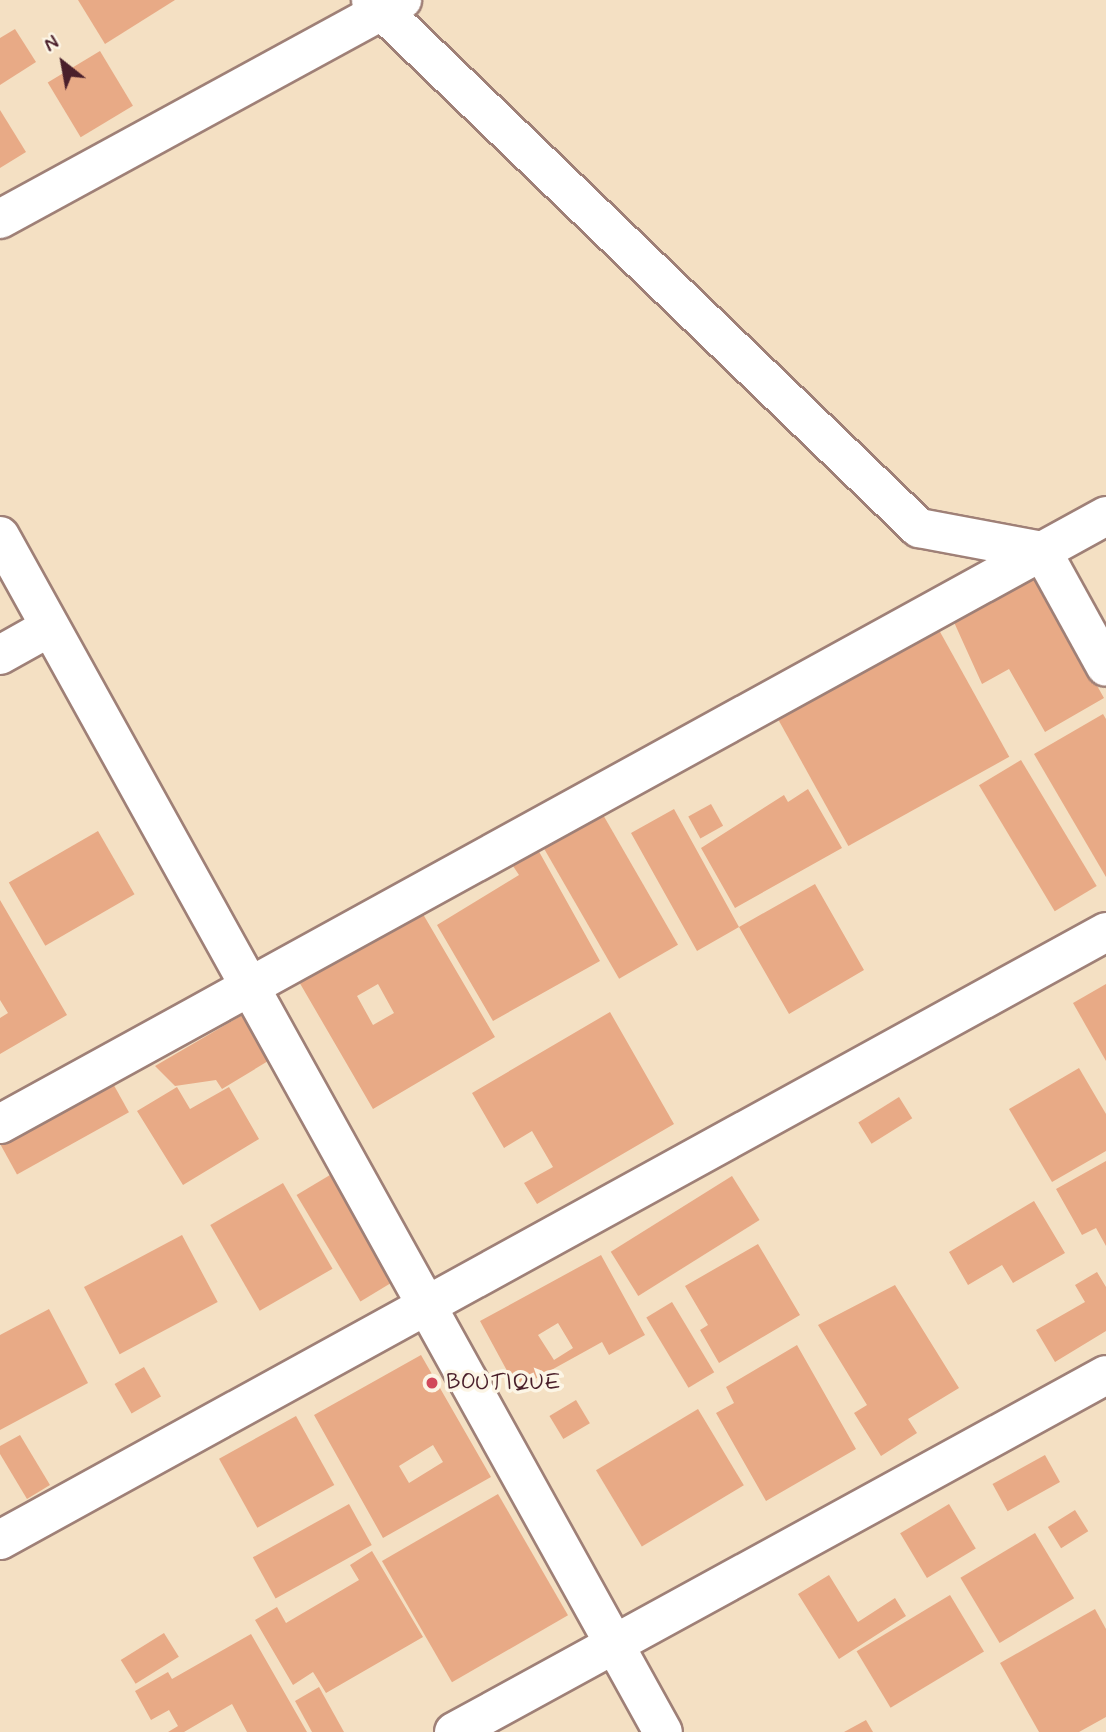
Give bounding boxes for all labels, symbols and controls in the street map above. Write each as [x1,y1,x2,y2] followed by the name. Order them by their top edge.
[28,28,98,98] north arrow
[40,31,64,59] text: N
[446,1369,561,1397] place label: BOUTIQUE
[424,1375,440,1391] marker: BOUTIQUE

